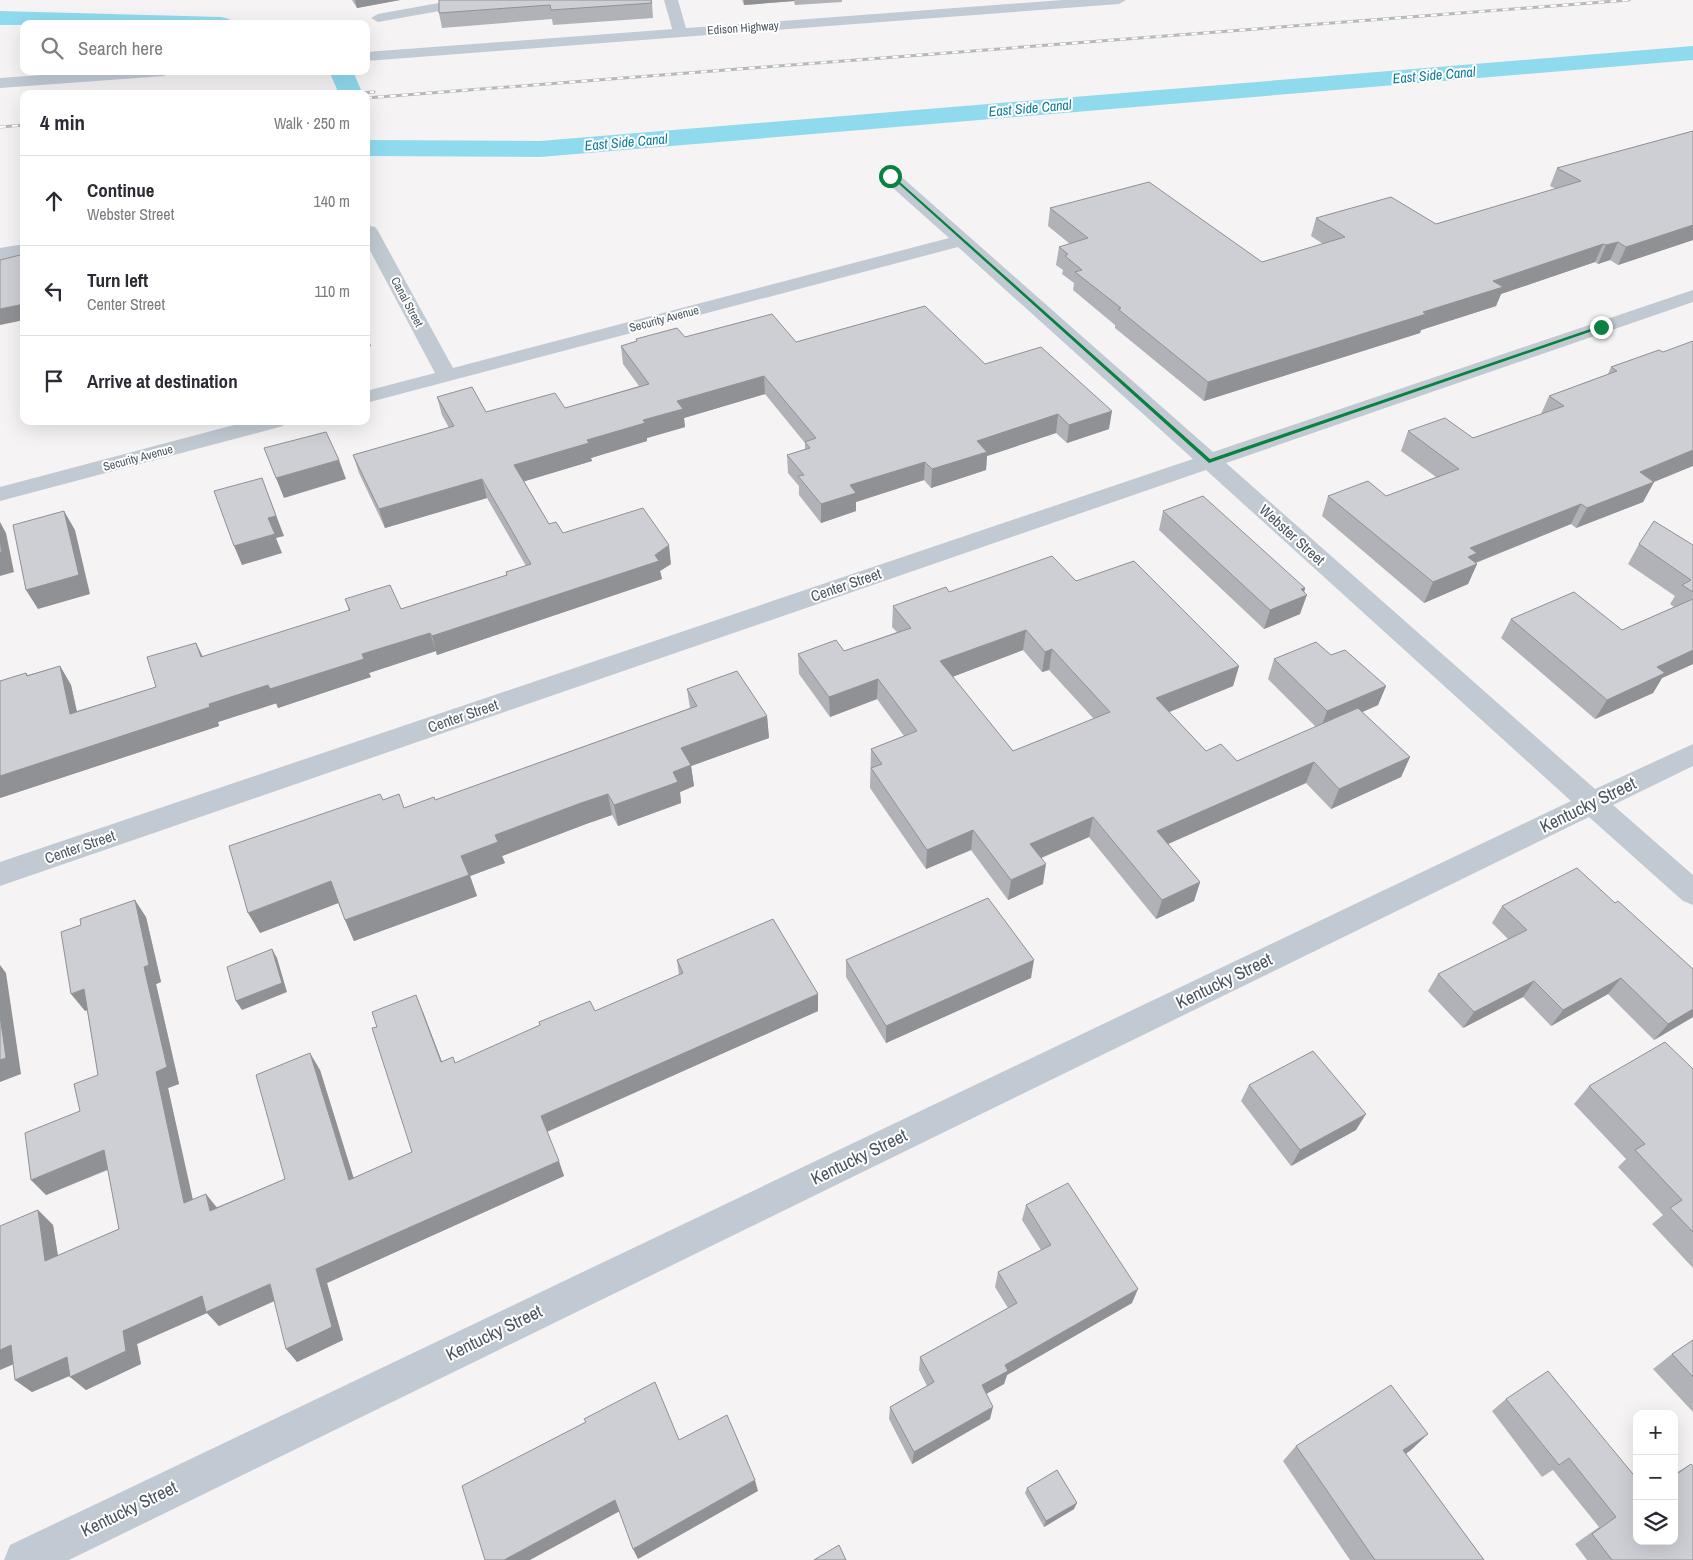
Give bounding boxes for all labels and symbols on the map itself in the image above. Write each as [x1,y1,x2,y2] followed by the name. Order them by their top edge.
[707,18,779,38] street label: Edison Highway
[1392,62,1477,88] water label: East Side Canal
[988,95,1073,121] water label: East Side Canal
[584,129,669,155] water label: East Side Canal
[879,165,902,188] route start
[387,274,427,330] street label: Canal Street
[627,302,701,336] street label: Security Avenue
[1590,316,1613,339] route end
[101,441,175,475] street label: Security Avenue
[1255,499,1330,570] street label: Webster Street
[808,563,884,606] street label: Center Street
[425,694,501,737] street label: Center Street
[1535,770,1640,839] street label: Kentucky Street
[42,825,118,868] street label: Center Street
[1171,946,1276,1015] street label: Kentucky Street
[806,1122,911,1191] street label: Kentucky Street
[441,1298,546,1367] street label: Kentucky Street
[76,1474,181,1543] street label: Kentucky Street

